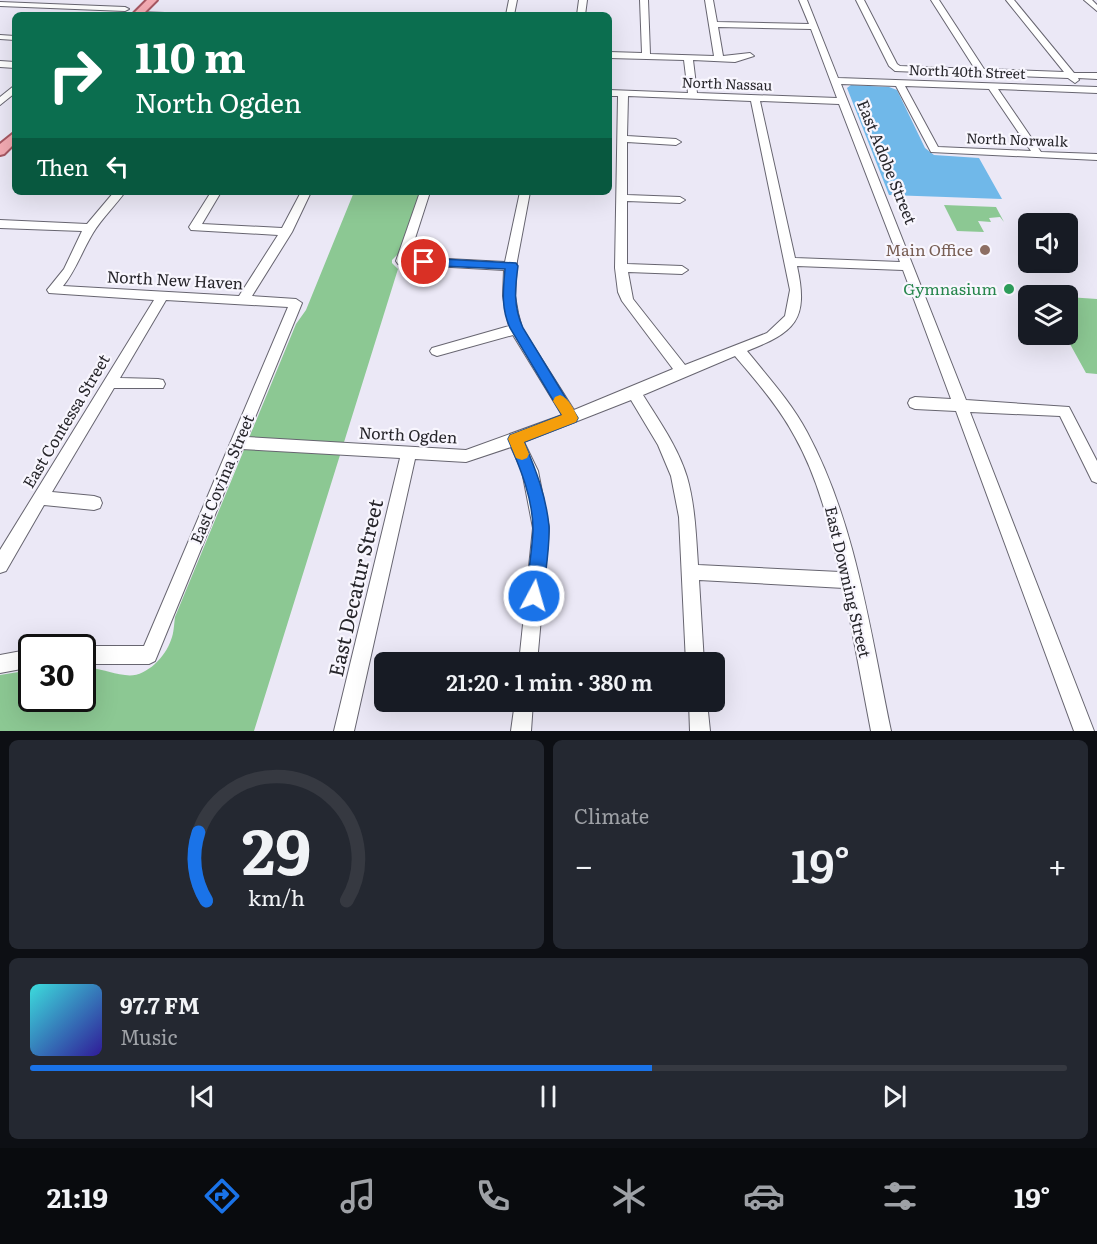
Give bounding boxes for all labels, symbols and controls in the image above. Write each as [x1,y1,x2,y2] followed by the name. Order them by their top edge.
[135,24,246,86] text: 110 m
[36,36,114,114] icon: right
[908,59,1026,83] street label: North 40th Street
[681,71,773,95] street label: North Nassau
[135,81,302,121] text: North Ogden
[852,96,924,228] street label: East Adobe Street
[966,127,1069,151] street label: North Norwalk
[36,150,89,183] text: Then
[101,150,134,183] icon: left
[1018,213,1078,345] map controls
[1018,213,1078,273] button: sound
[398,236,449,287] pin
[885,237,973,261] place label: Main Office
[978,243,992,257] marker: Main Office
[407,245,440,278] icon: arrive
[106,263,244,295] street label: North New Haven
[903,276,997,300] place label: Gymnasium
[1002,282,1016,296] marker: Gymnasium
[1018,285,1078,345] button: layers
[16,349,115,492] street label: East Contessa Street
[183,410,259,547] street label: East Covina Street
[358,419,458,449] street label: North Ogden
[319,496,389,679] street label: East Decatur Street
[820,504,878,661] street label: East Downing Street
[502,564,566,628] position arrow
[18,634,96,712] speed limit sign: 30
[446,665,653,698] text: 21:20 · 1 min · 380 m
[574,800,649,830] text: Climate
[242,802,311,894] text: 29
[791,830,850,897] text: 19°
[574,839,593,888] text: −
[1048,839,1067,888] text: +
[248,882,305,914] text: km/h
[120,988,200,1021] text: 97.7 FM
[120,1021,177,1051] text: Music
[186,1080,219,1113] icon: previous
[532,1080,565,1113] icon: pause
[878,1080,911,1113] icon: next
[201,1175,243,1217] icon: directions
[337,1175,379,1217] icon: music
[472,1175,514,1217] icon: phone
[608,1175,650,1217] icon: climate
[743,1175,785,1217] icon: car
[879,1175,921,1217] icon: filters
[47,1176,108,1216] text: 21:19
[1014,1176,1050,1216] text: 19°

